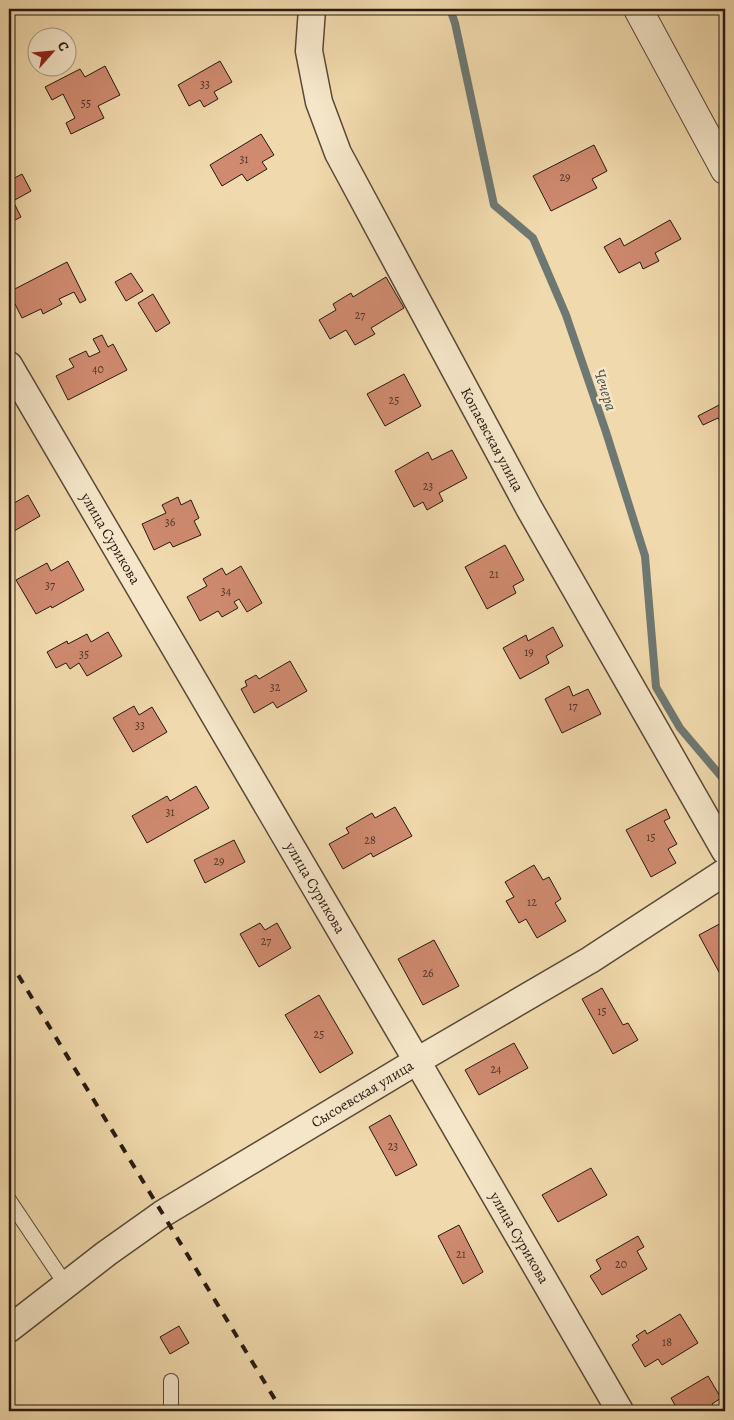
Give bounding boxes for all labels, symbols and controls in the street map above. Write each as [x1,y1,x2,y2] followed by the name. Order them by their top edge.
[28,28,78,78] north arrow
[53,38,74,55] text: С
[200,76,210,92] house number: 33
[81,95,91,111] house number: 55
[239,151,249,167] house number: 31
[559,169,571,185] house number: 29
[355,307,366,323] house number: 27
[92,361,104,377] house number: 40
[588,366,622,414] water label: Чечера
[456,384,528,495] street label: Копаевская улица
[389,392,399,408] house number: 25
[423,478,433,494] house number: 23
[75,488,145,588] street label: улица Сурикова
[165,514,176,530] house number: 36
[489,566,499,582] house number: 21
[45,577,56,593] house number: 37
[221,583,232,599] house number: 34
[524,644,534,660] house number: 19
[79,646,89,662] house number: 35
[270,679,281,695] house number: 32
[568,698,579,714] house number: 17
[135,717,145,733] house number: 33
[165,804,175,820] house number: 31
[646,829,656,845] house number: 15
[364,832,376,848] house number: 28
[280,837,350,937] street label: улица Сурикова
[213,853,225,869] house number: 29
[527,894,537,910] house number: 12
[261,933,272,949] house number: 27
[422,965,434,981] house number: 26
[597,1003,607,1019] house number: 15
[314,1026,324,1042] house number: 25
[307,1055,417,1132] street label: Сысоевская улица
[490,1061,502,1077] house number: 24
[388,1138,398,1154] house number: 23
[484,1187,554,1287] street label: улица Сурикова
[456,1246,466,1262] house number: 21
[615,1256,627,1272] house number: 20
[662,1334,672,1350] house number: 18

